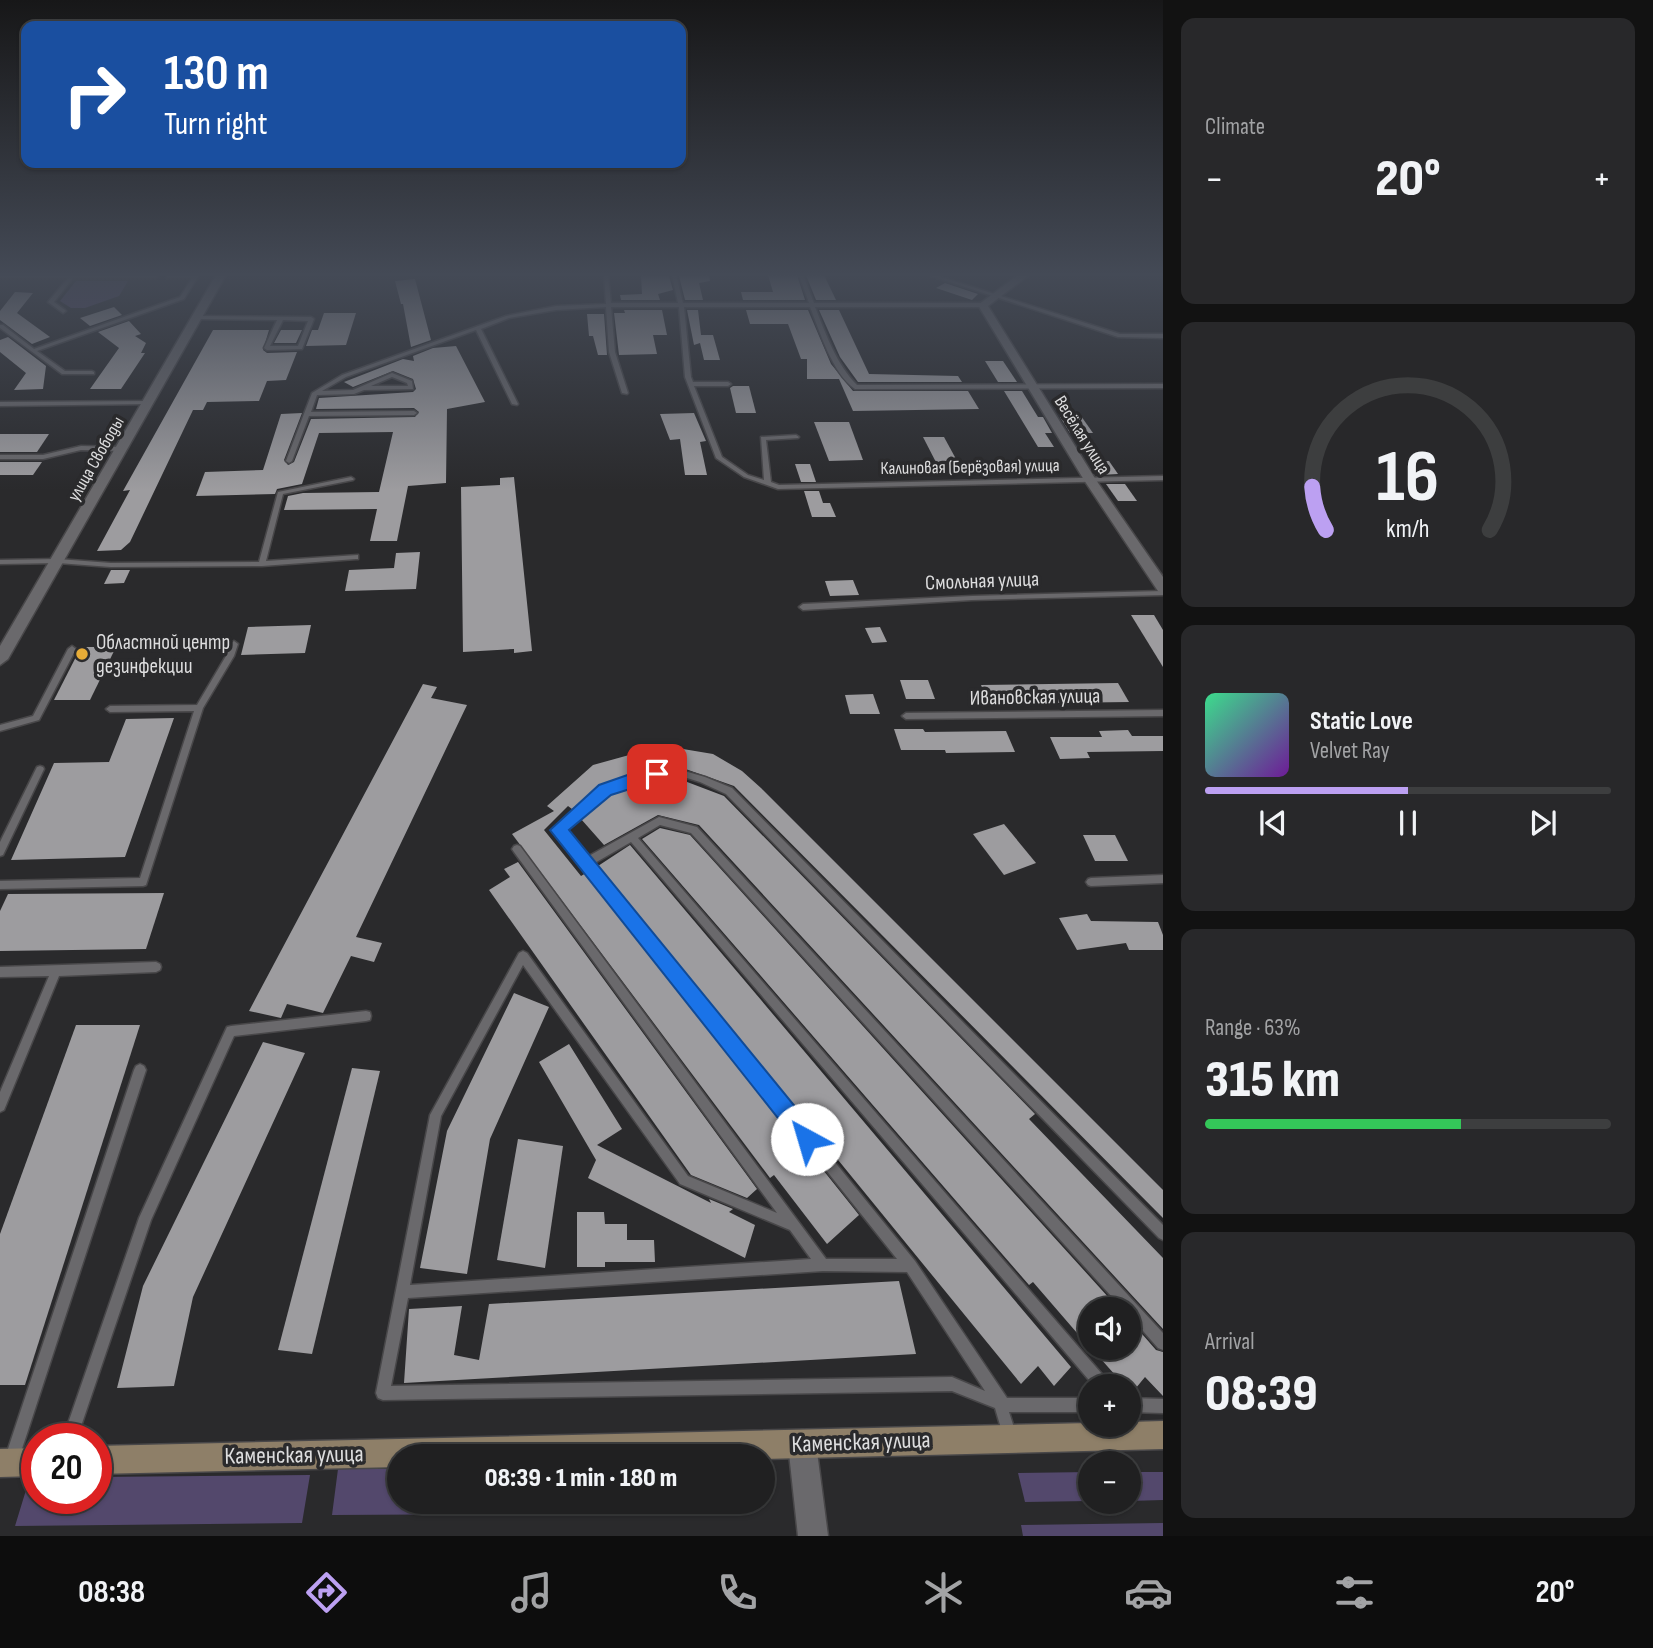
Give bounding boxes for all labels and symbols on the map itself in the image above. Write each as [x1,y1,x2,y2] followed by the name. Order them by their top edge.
[1050,392,1114,478] street label: Весёлая улица
[63,413,129,505] street label: улица Свободы
[880,455,1060,479] street label: Калиновая (Берёзовая) улица
[925,567,1039,595] street label: Смольная улица
[96,630,230,679] place label: Областной центр дезинфекции
[74,646,90,662] marker: Областной центр дезинфекции
[970,683,1100,711] street label: Ивановская улица
[627,744,687,804] pin
[770,1102,844,1176] position arrow
[21,1423,112,1514] speed limit sign: 20
[791,1425,931,1459] street label: Каменская улица
[224,1439,364,1471] street label: Каменская улица

